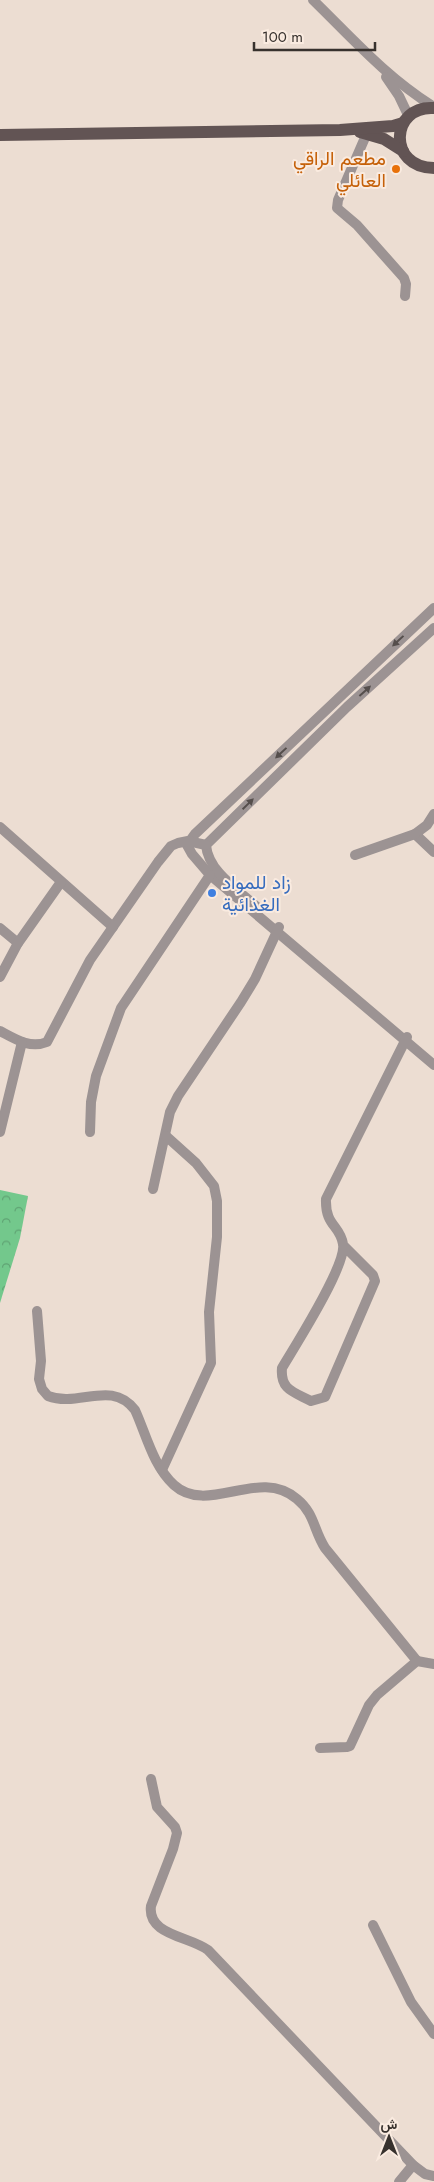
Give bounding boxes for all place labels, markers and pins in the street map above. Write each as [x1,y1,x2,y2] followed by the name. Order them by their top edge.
[293,145,386,196] place label: مطعم الراقي العائلي
[390,163,402,175] marker: مطعم الراقي العائلي
[222,869,291,918] place label: زاد للمواد الغذائية
[206,887,218,899] marker: زاد للمواد الغذائية

